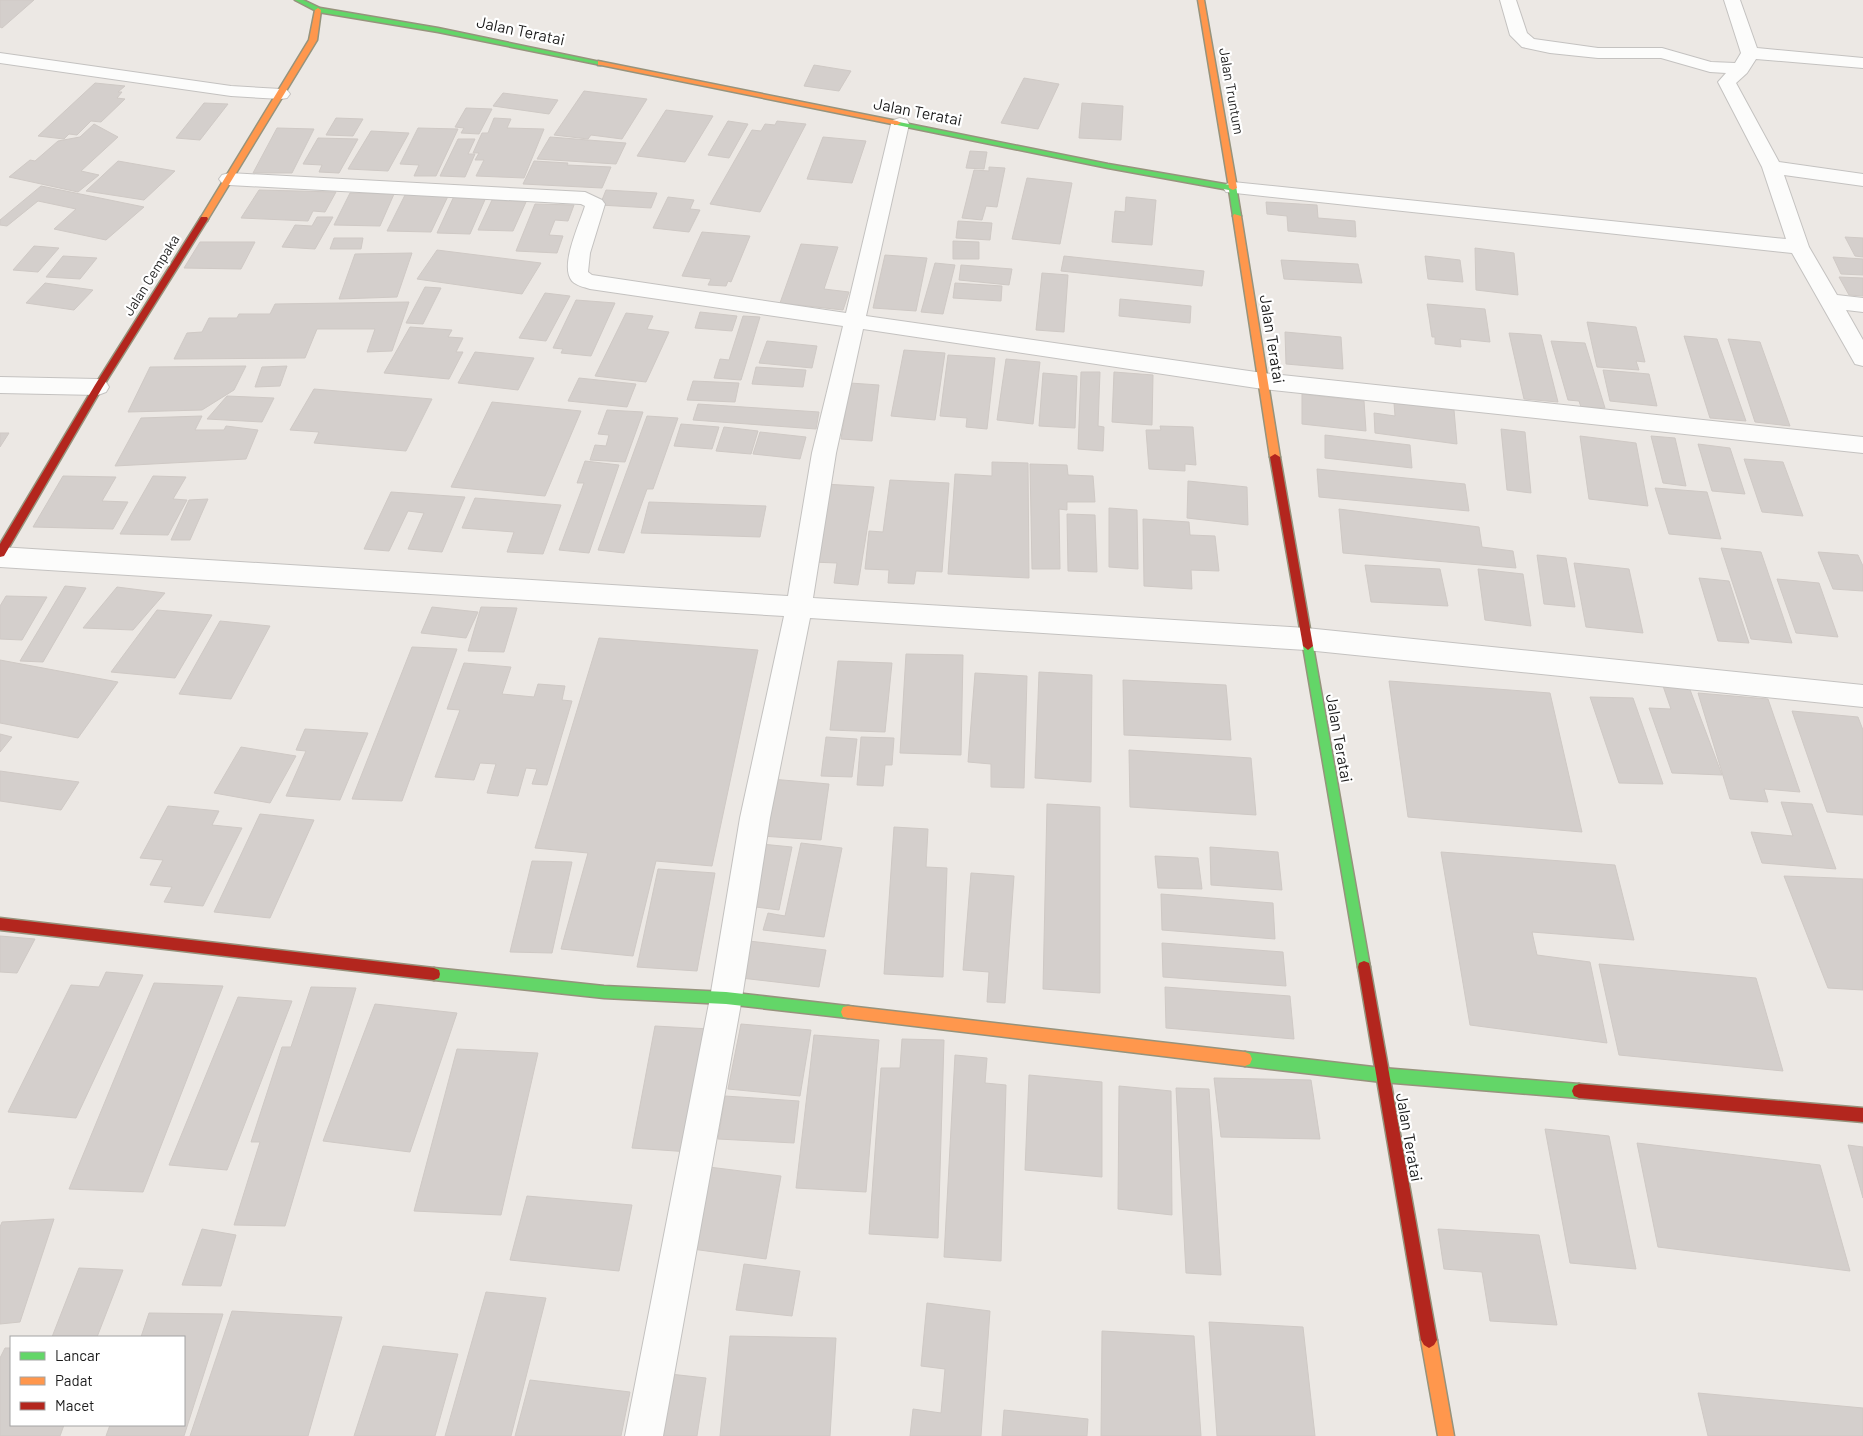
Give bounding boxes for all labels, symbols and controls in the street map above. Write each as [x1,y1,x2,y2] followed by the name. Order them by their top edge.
[475,11,567,49] street label: Jalan Teratai
[1216,46,1248,136] street label: Jalan Truntum
[872,93,964,129] street label: Jalan Teratai
[119,231,183,319] street label: Jalan Cempaka
[1257,293,1289,385] street label: Jalan Teratai
[1323,692,1357,784] street label: Jalan Teratai
[1393,1091,1427,1183] street label: Jalan Teratai
[10,1336,185,1426] legend
[55,1346,101,1364] text: Lancar
[55,1371,93,1389] text: Padat
[55,1396,95,1414] text: Macet

